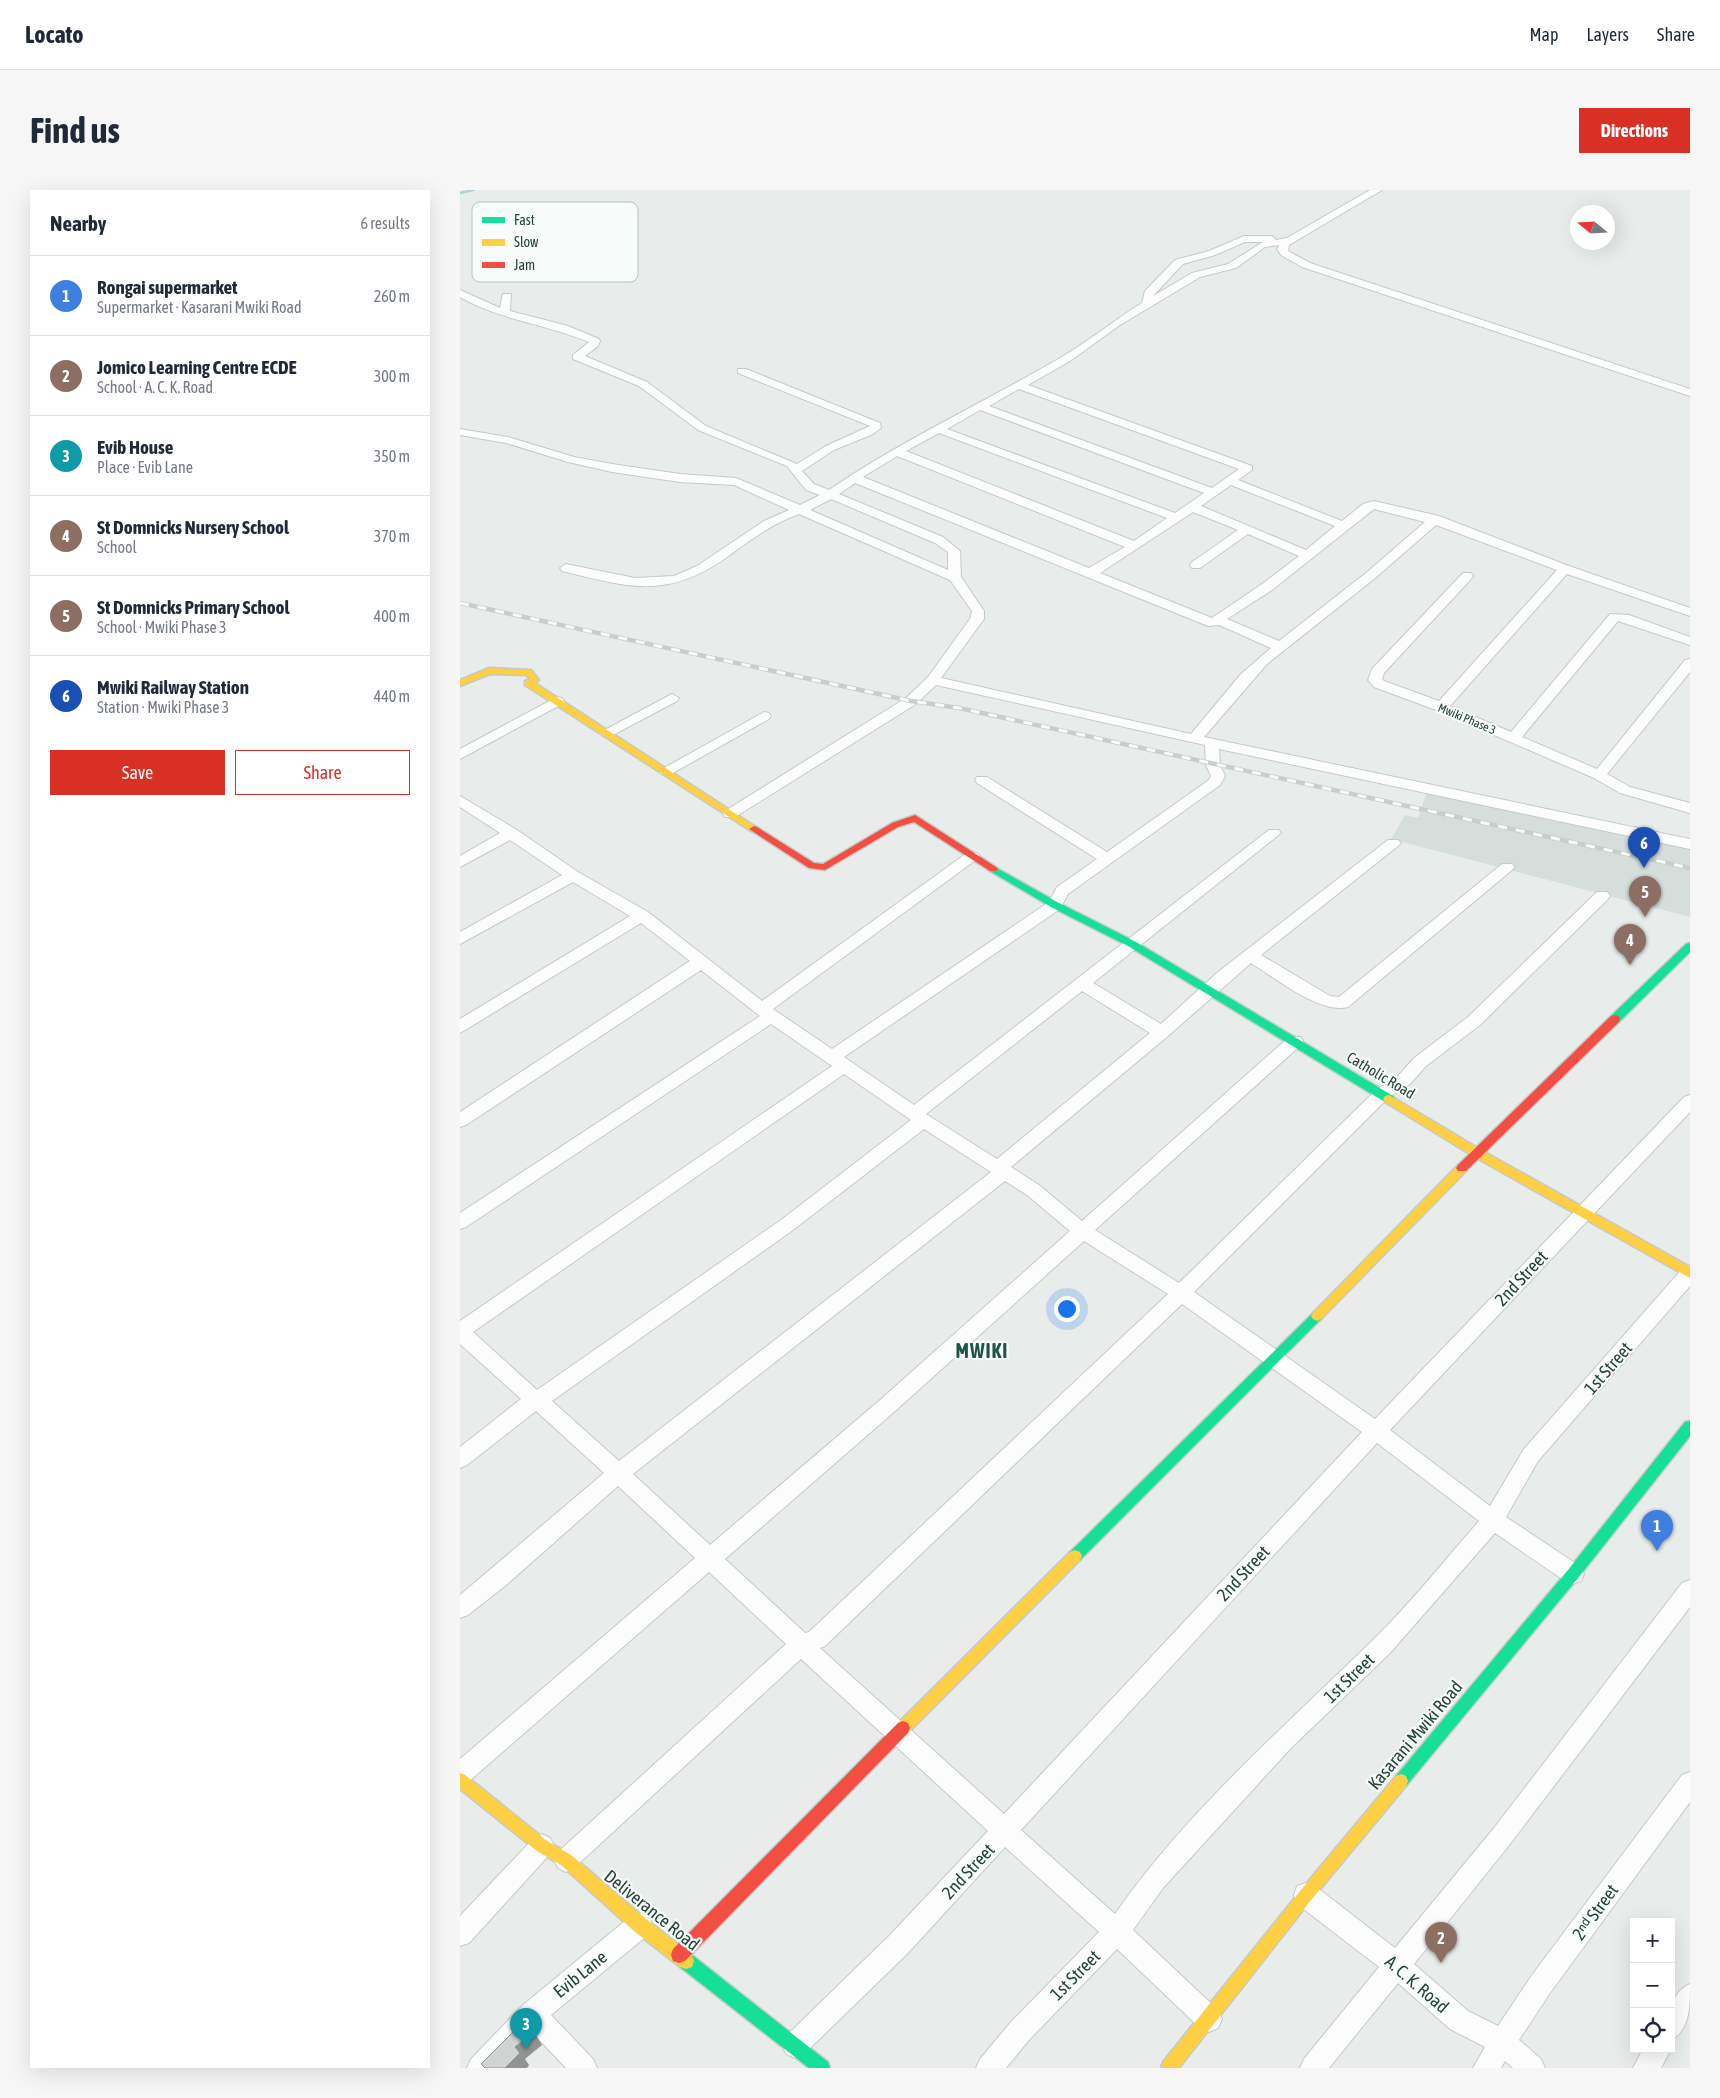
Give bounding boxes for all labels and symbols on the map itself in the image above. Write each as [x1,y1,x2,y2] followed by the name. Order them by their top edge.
[472,202,638,282] legend
[1570,205,1615,250] north arrow
[514,212,535,228] text: Fast
[514,234,539,250] text: Slow
[514,257,535,273] text: Jam
[1436,701,1498,737] street label: Mwiki Phase 3
[1628,827,1660,868] pin: 6
[1629,876,1661,917] pin: 5
[1614,924,1646,965] pin: 4
[1344,1048,1418,1102] street label: Catholic Road
[1490,1246,1552,1310] street label: 2nd Street
[1054,1296,1080,1322] your location
[1580,1338,1636,1398] street label: 1st Street
[956,1339,1008,1362] district label: MWIKI
[1641,1510,1673,1551] pin: 1
[1212,1541,1274,1605] street label: 2nd Street
[1319,1649,1379,1707] street label: 1st Street
[1363,1676,1467,1794] street label: Kasarani Mwiki Road
[937,1839,999,1903] street label: 2nd Street
[600,1865,704,1955] street label: Deliverance Road
[1568,1880,1622,1944] street label: 2ⁿᵈ Street
[1425,1922,1457,1963] pin: 2
[549,1946,611,2002] street label: Evib Lane
[1046,1946,1104,2004] street label: 1st Street
[1381,1951,1453,2017] street label: A. C. K. Road
[510,2008,542,2049] pin: 3

